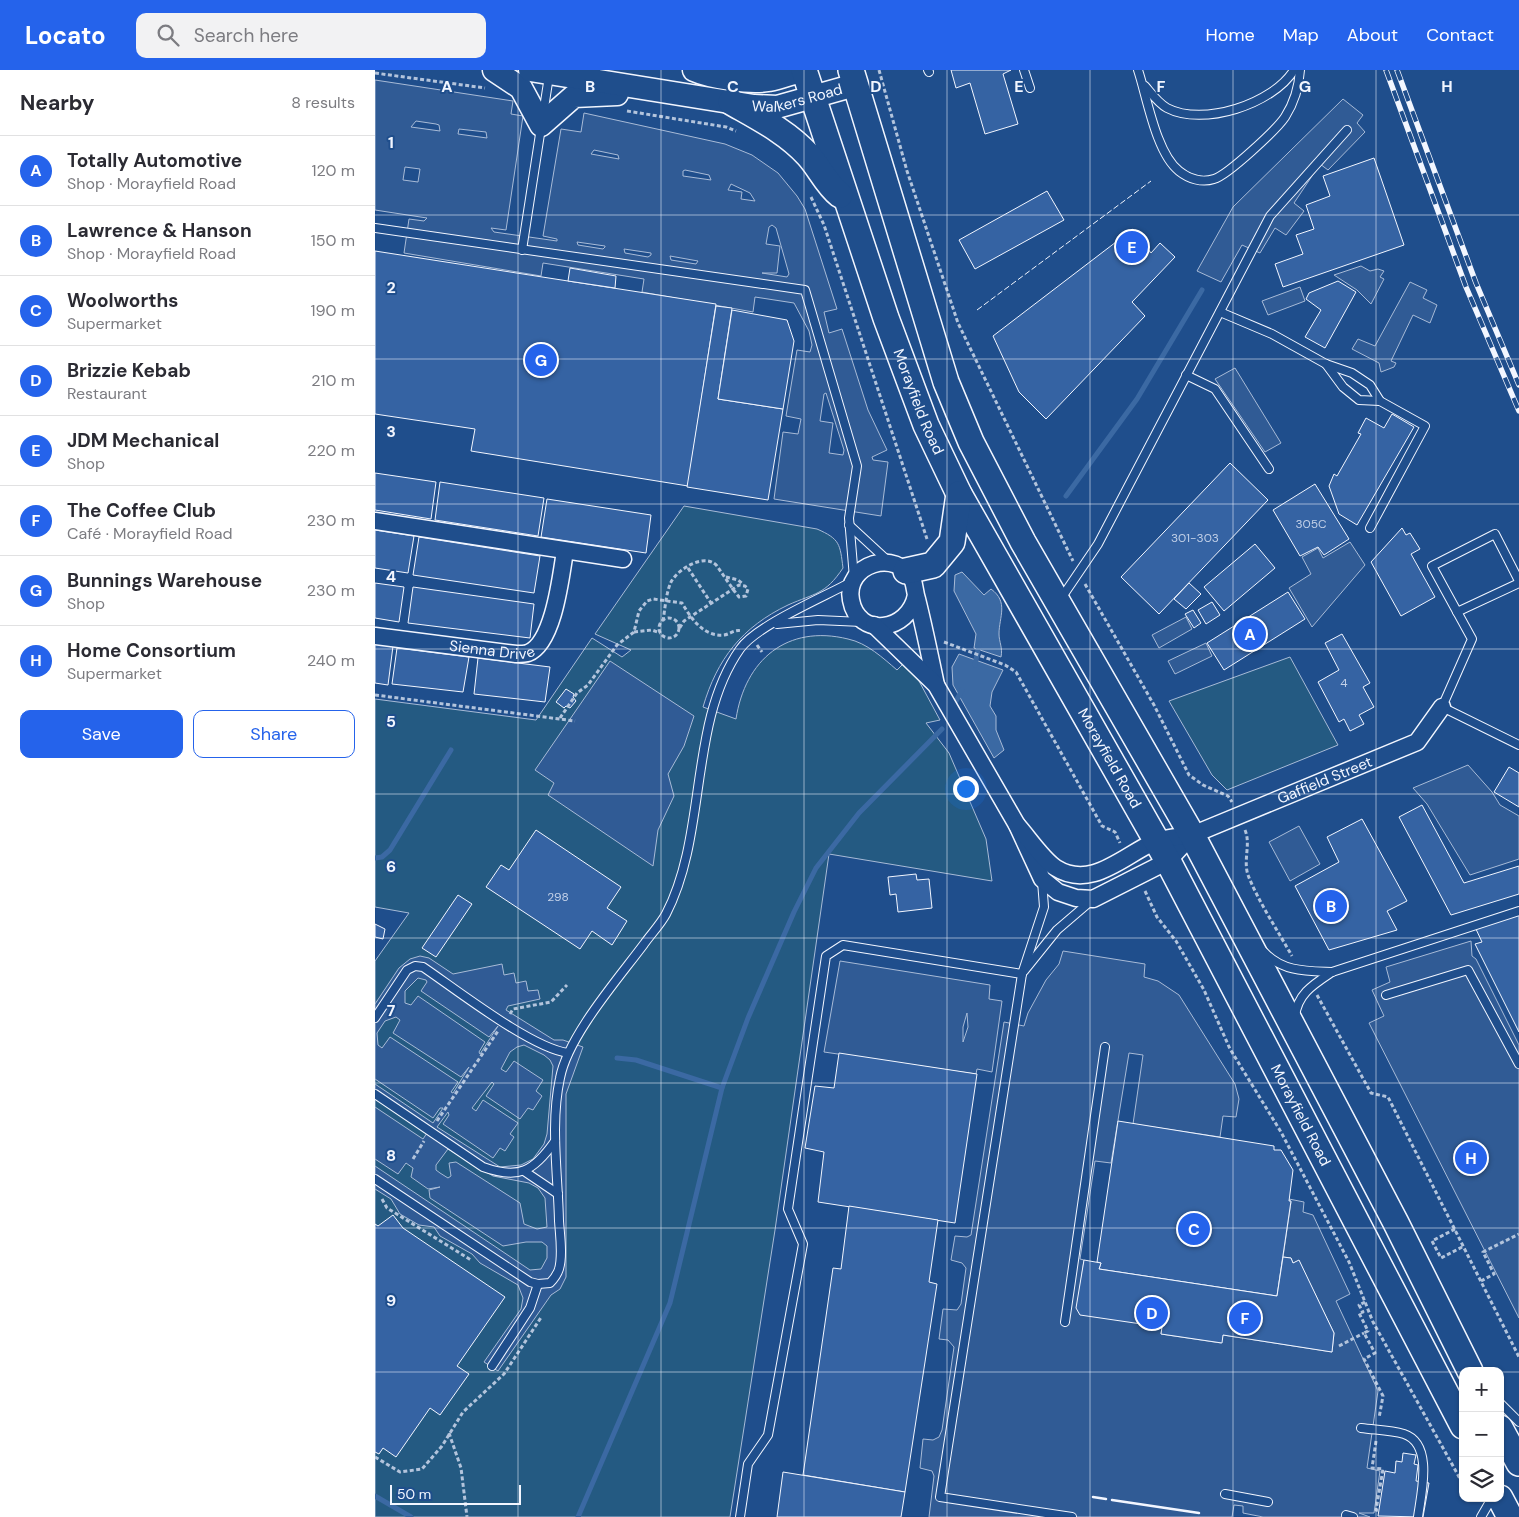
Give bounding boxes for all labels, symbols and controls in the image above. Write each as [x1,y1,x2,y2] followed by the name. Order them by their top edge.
[136,13,486,58] search box
[25,20,106,51] text: Locato
[154,21,182,49] icon: search
[194,23,299,48] text: Search here
[1205,23,1255,47] text: Home
[1283,23,1319,47] text: Map
[1347,23,1398,47] text: About
[1426,23,1494,47] text: Contact
[441,76,453,97] text: A
[585,76,595,97] text: B
[727,76,739,97] text: C
[870,76,882,97] text: D
[1014,76,1024,97] text: E
[1157,76,1166,97] text: F
[1299,76,1311,97] text: G
[1441,76,1453,97] text: H
[751,79,845,117] street label: Walkers Road
[20,89,94,117] text: Nearby
[291,92,355,113] text: 8 results
[388,132,394,153] text: 1
[67,148,242,173] text: Totally Automotive
[30,160,42,181] text: A
[311,160,355,181] text: 120 m
[67,173,236,194] text: Shop · Morayfield Road
[67,218,252,243] text: Lawrence & Hanson
[1116,228,1148,266] pin: E
[31,230,41,251] text: B
[311,230,355,251] text: 150 m
[67,243,236,264] text: Shop · Morayfield Road
[386,277,396,298] text: 2
[67,288,178,313] text: Woolworths
[30,300,42,321] text: C
[311,300,355,321] text: 190 m
[67,313,162,334] text: Supermarket
[525,341,557,379] pin: G
[888,346,949,458] street label: Morayfield Road
[67,358,191,383] text: Brizzie Kebab
[30,370,42,391] text: D
[311,370,355,391] text: 210 m
[67,383,147,404] text: Restaurant
[386,421,396,442] text: 3
[67,428,219,453] text: JDM Mechanical
[31,440,41,461] text: E
[307,440,355,461] text: 220 m
[67,453,105,474] text: Shop
[67,498,216,523] text: The Coffee Club
[32,510,40,531] text: F
[307,510,355,531] text: 230 m
[1295,516,1327,532] house number: 305C
[67,523,233,544] text: Café · Morayfield Road
[1171,530,1219,546] house number: 301-303
[386,566,396,587] text: 4
[67,568,262,593] text: Bunnings Warehouse
[30,580,42,601] text: G
[307,580,355,601] text: 230 m
[67,593,105,614] text: Shop
[1234,615,1266,653] pin: A
[448,636,539,664] street label: Sienna Drive
[67,638,236,663] text: Home Consortium
[30,650,42,671] text: H
[307,650,355,671] text: 240 m
[67,663,162,684] text: Supermarket
[1340,675,1348,691] house number: 4
[1073,705,1146,812] street label: Morayfield Road
[20,710,183,758] button: Save
[193,710,355,758] button: Share
[386,711,396,732] text: 5
[1274,752,1375,809] street label: Gaffield Street
[953,776,979,802] your location
[386,856,396,877] text: 6
[1315,887,1347,925] pin: B
[547,889,569,905] house number: 298
[387,1000,396,1021] text: 7
[1266,1061,1336,1169] street label: Morayfield Road
[1455,1139,1487,1177] pin: H
[386,1145,396,1166] text: 8
[1178,1210,1210,1248] pin: C
[386,1290,396,1311] text: 9
[1136,1294,1168,1332] pin: D
[1229,1299,1261,1337] pin: F
[1459,1367,1504,1502] map controls
[1459,1367,1504,1412] button: +
[1459,1412,1504,1457] button: −
[1459,1457,1504,1502] button: layers
[390,1482,521,1505] scale bar
[397,1485,431,1503] text: 50 m

